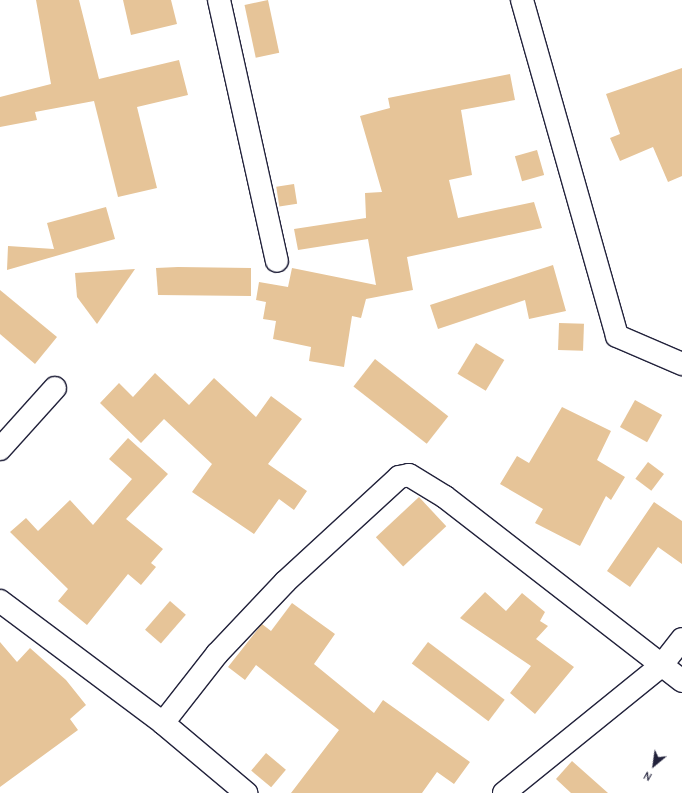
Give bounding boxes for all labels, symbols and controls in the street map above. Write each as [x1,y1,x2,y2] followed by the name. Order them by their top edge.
[634,745,674,785] north arrow
[642,769,654,783] text: N

